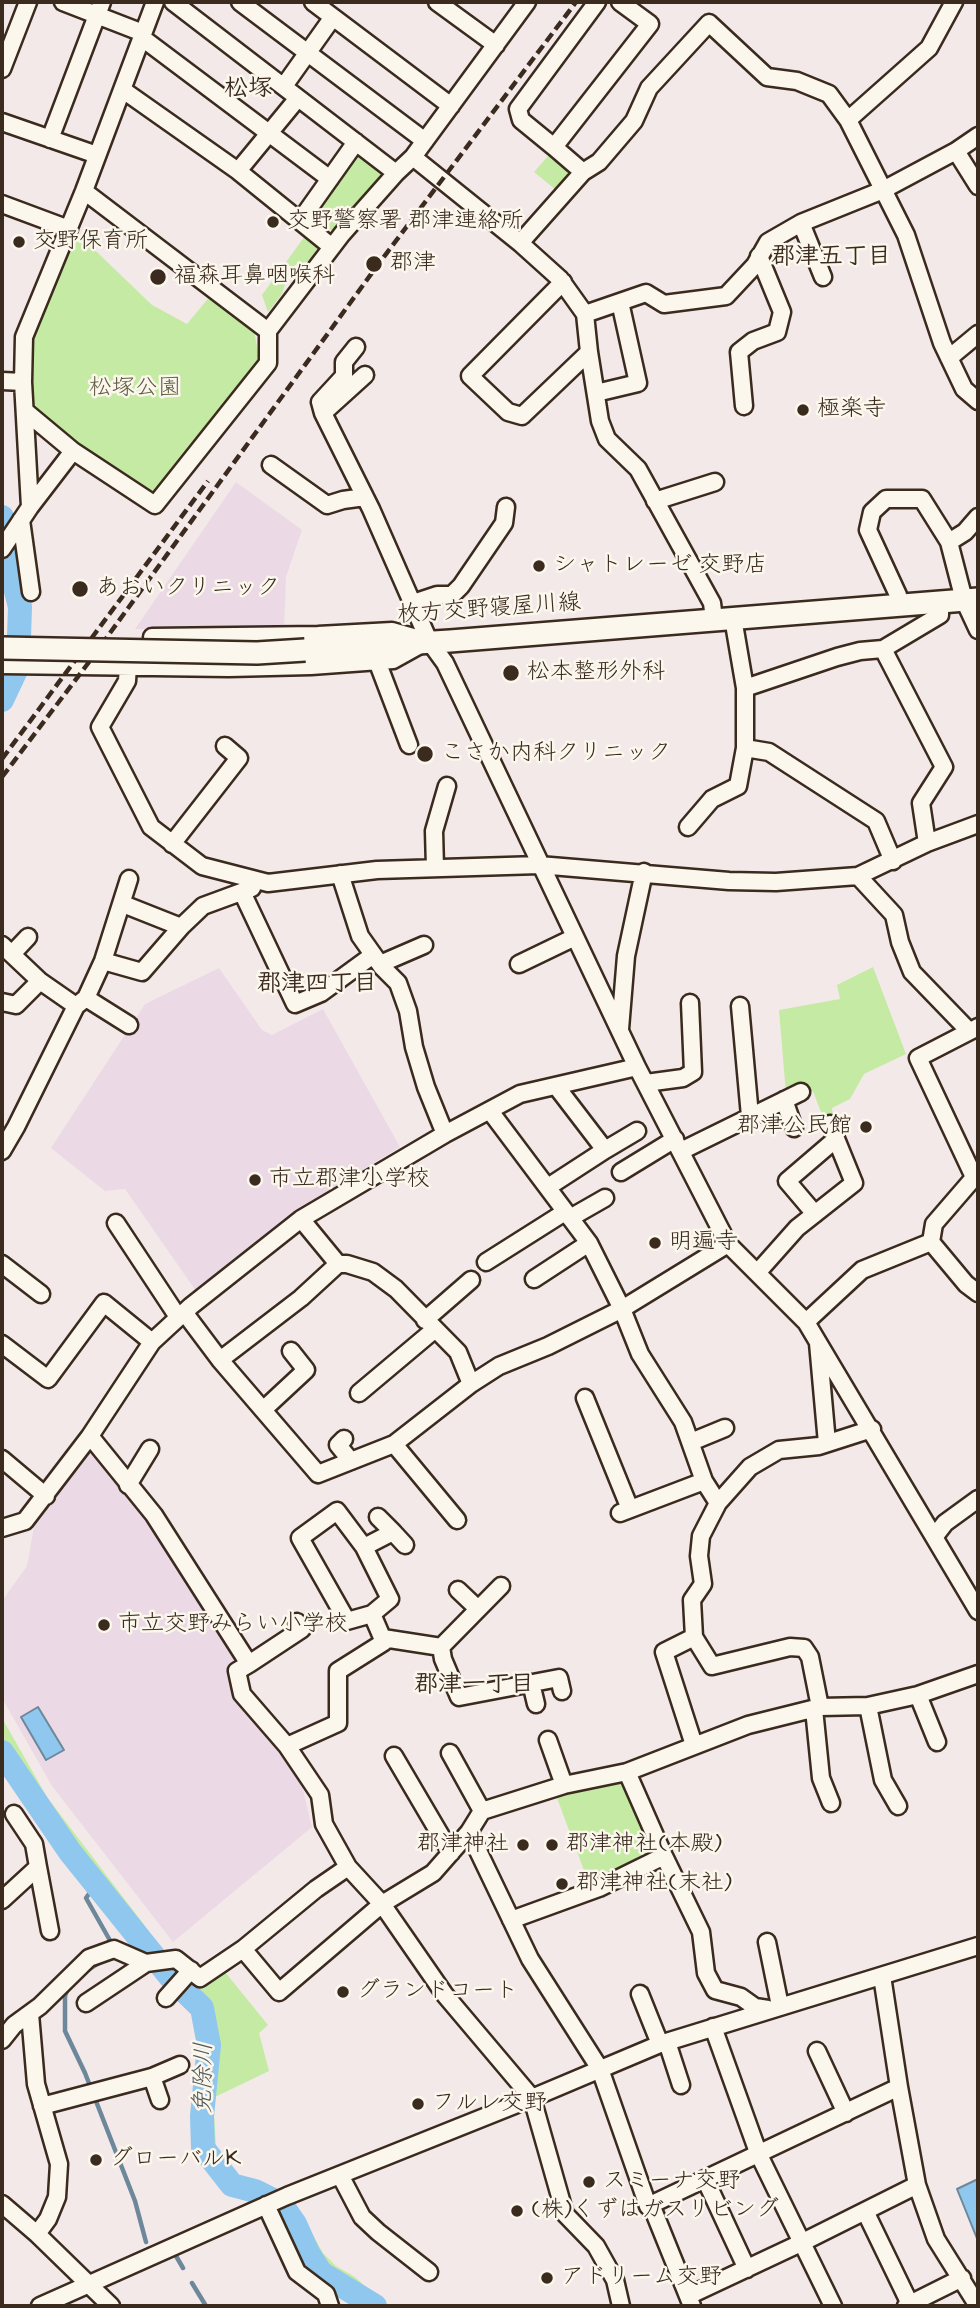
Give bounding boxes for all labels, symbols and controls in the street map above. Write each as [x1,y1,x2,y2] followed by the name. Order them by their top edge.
[224,76,272,104] district label: 松塚
[287,208,523,236] place label: 交野警察署 郡津連絡所
[265,214,281,230] marker: 交野警察署 郡津連絡所
[33,228,148,256] place label: 交野保育所
[11,234,27,250] marker: 交野保育所
[771,244,891,272] district label: 郡津五丁目
[390,250,436,278] place label: 郡津
[364,254,384,274] marker: 郡津
[174,263,335,291] place label: 福森耳鼻咽喉科
[148,267,168,287] marker: 福森耳鼻咽喉科
[89,375,181,403] park label: 松塚公園
[817,396,886,424] place label: 極楽寺
[795,402,811,418] marker: 極楽寺
[553,552,767,580] place label: シャトレーゼ 交野店
[531,558,547,574] marker: シャトレーゼ 交野店
[96,575,280,603] place label: あおいクリニック
[70,579,90,599] marker: あおいクリニック
[396,590,582,630] street label: 枚方交野寝屋川線
[527,659,665,687] place label: 松本整形外科
[501,663,521,683] marker: 松本整形外科
[441,740,671,768] place label: こさか内科クリニック
[415,744,435,764] marker: こさか内科クリニック
[257,971,377,999] district label: 郡津四丁目
[737,1113,852,1141] place label: 郡津公民館
[858,1119,874,1135] marker: 郡津公民館
[269,1166,430,1194] place label: 市立郡津小学校
[247,1172,263,1188] marker: 市立郡津小学校
[669,1229,738,1257] place label: 明遍寺
[647,1235,663,1251] marker: 明遍寺
[118,1611,348,1639] place label: 市立交野みらい小学校
[96,1617,112,1633] marker: 市立交野みらい小学校
[414,1672,534,1700] district label: 郡津一丁目
[417,1831,509,1859] place label: 郡津神社
[566,1831,722,1859] place label: 郡津神社(本殿)
[515,1837,531,1853] marker: 郡津神社
[544,1837,560,1853] marker: 郡津神社(本殿)
[576,1870,732,1898] place label: 郡津神社(末社)
[554,1876,570,1892] marker: 郡津神社(末社)
[357,1978,518,2006] place label: グランドコート
[335,1984,351,2000] marker: グランドコート
[190,2042,220,2114] water label: 免除川
[432,2090,547,2118] place label: フルレ交野
[410,2096,426,2112] marker: フルレ交野
[110,2146,241,2174] place label: グローバルK
[88,2152,104,2168] marker: グローバルK
[603,2168,741,2196] place label: スミーナ交野
[581,2174,597,2190] marker: スミーナ交野
[531,2197,779,2225] place label: (株)くずはガスリビング
[509,2203,525,2219] marker: (株)くずはガスリビング
[561,2264,722,2292] place label: アドリーム交野
[539,2270,555,2286] marker: アドリーム交野

